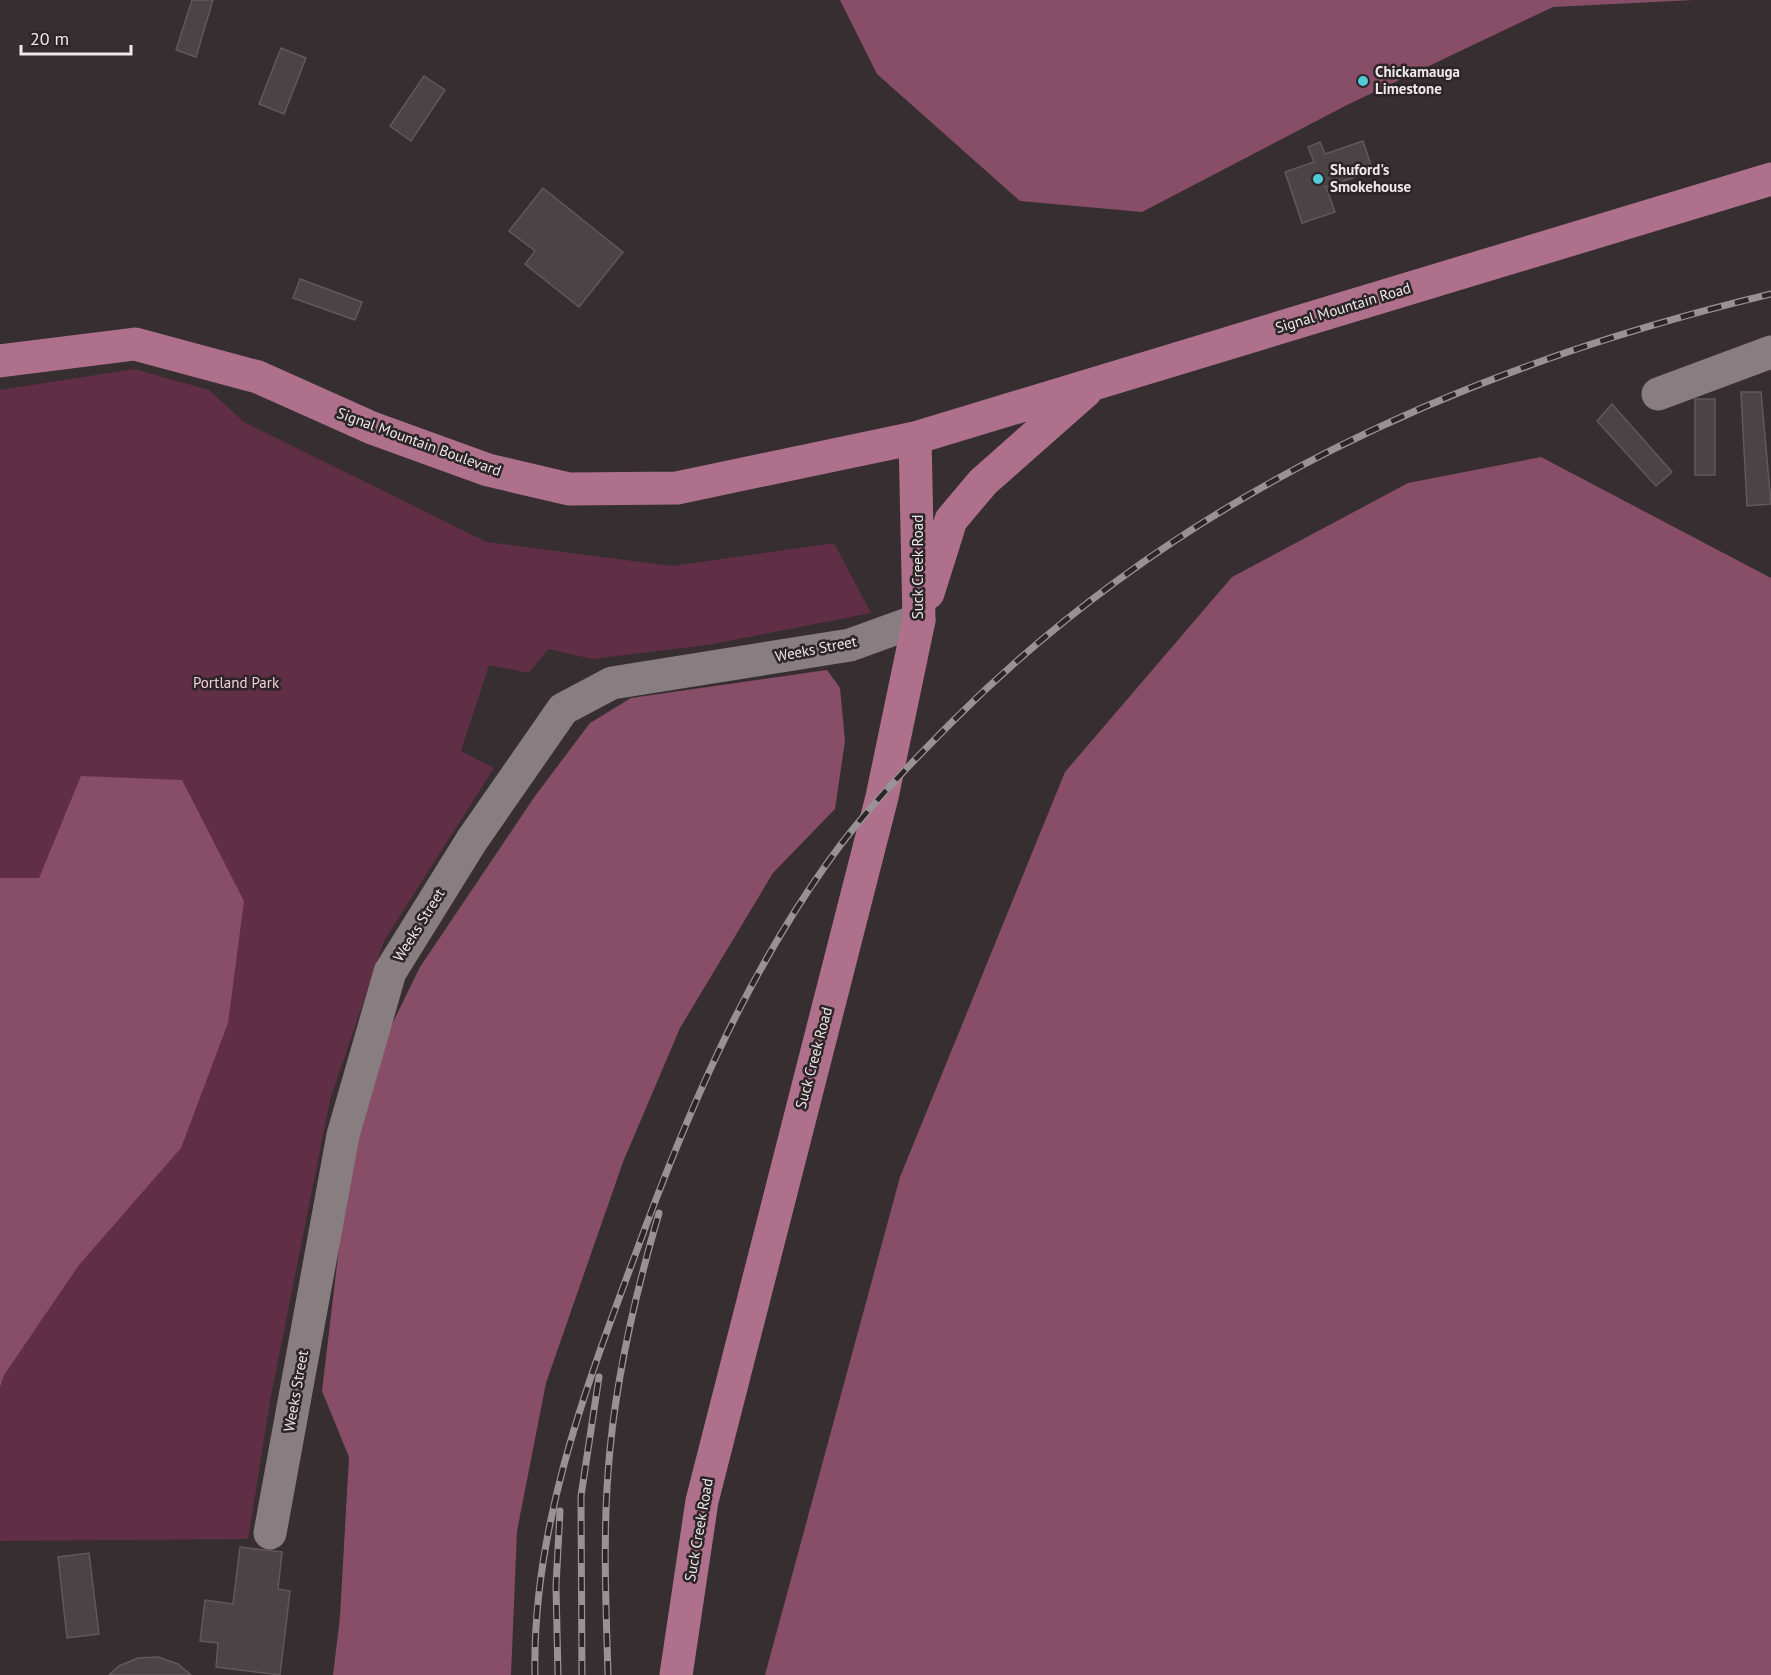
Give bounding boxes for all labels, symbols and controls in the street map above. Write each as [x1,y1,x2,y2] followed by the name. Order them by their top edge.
[21,18,130,56] scale bar
[30,27,69,50] text: 20 m
[1375,62,1460,98] place label: Chickamauga Limestone
[1356,74,1370,88] marker: Chickamauga Limestone
[1330,160,1412,196] place label: Shuford's Smokehouse
[1311,172,1325,186] marker: Shuford's Smokehouse
[1273,278,1413,337] street label: Signal Mountain Road
[334,403,504,480] street label: Signal Mountain Boulevard
[908,515,927,619] street label: Suck Creek Road
[774,631,858,666] street label: Weeks Street
[193,673,280,692] park label: Portland Park
[389,885,449,965] street label: Weeks Street
[791,1005,836,1111] street label: Suck Creek Road
[279,1349,312,1433] street label: Weeks Street
[680,1477,717,1583] street label: Suck Creek Road

